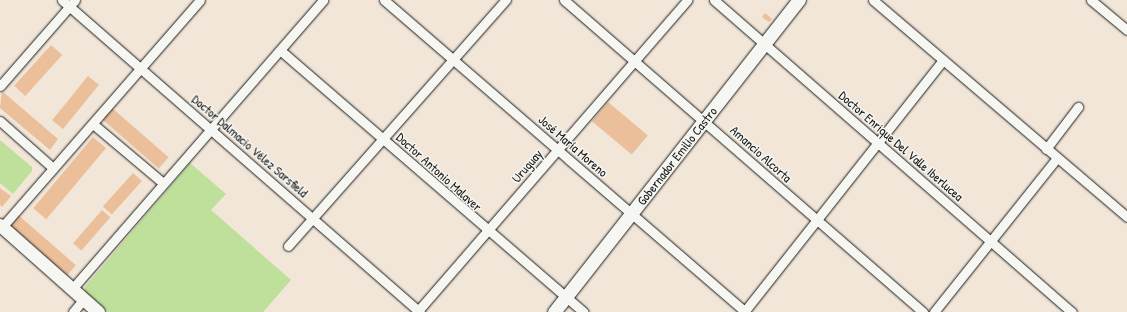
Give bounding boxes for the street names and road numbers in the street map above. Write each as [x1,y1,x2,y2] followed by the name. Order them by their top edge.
[836,88,966,204] street label: Doctor Enrique Del Valle Iberlucea
[189,91,311,201] street label: Doctor Dalmacio Vélez Sarsfield
[634,104,720,208] street label: Gobernador Emilio Castro
[535,112,611,180] street label: José María Moreno
[727,122,795,186] street label: Amancio Alcorta
[393,129,485,215] street label: Doctor Antonio Malaver
[508,146,546,186] street label: Uruguay

